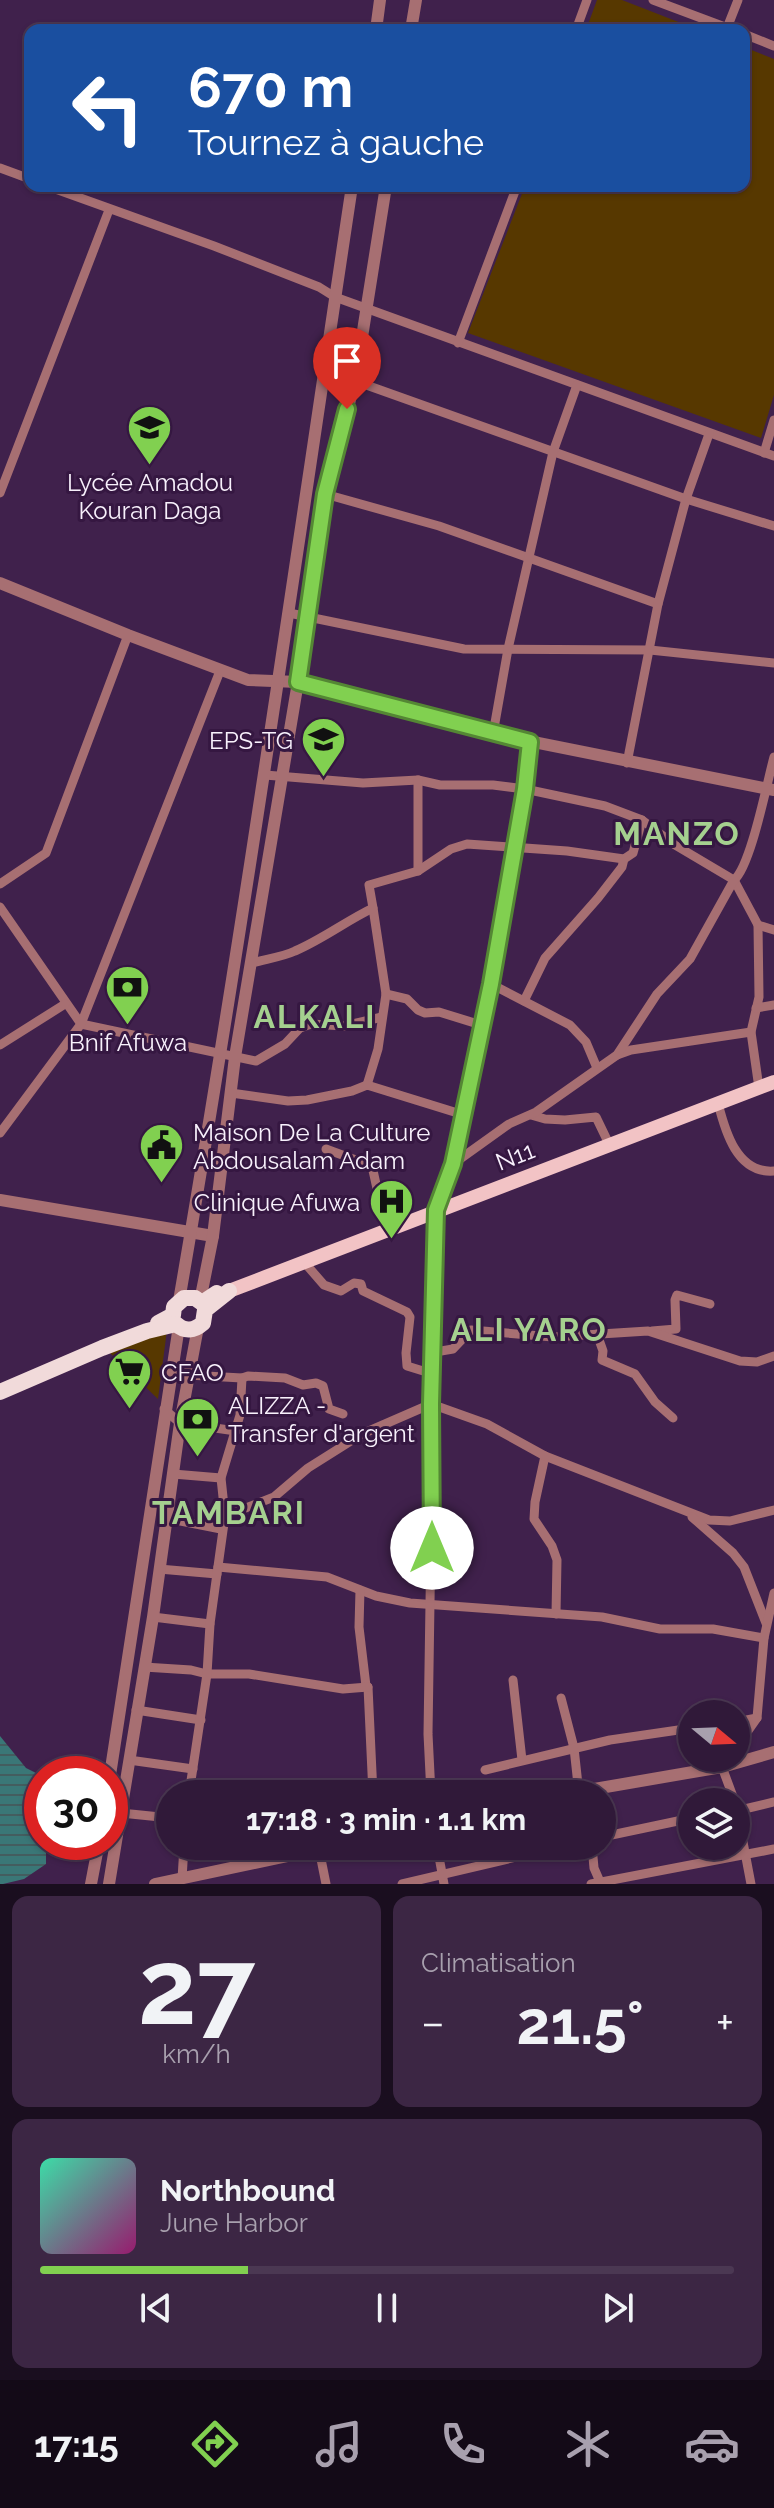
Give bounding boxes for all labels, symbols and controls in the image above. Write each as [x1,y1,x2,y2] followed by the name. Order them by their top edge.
[188,54,353,120] text: 670 m
[56,56,160,160] icon: left
[188,121,484,163] text: Tournez à gauche
[313,327,381,409] pin
[325,339,369,383] icon: arrive
[126,404,174,467] school or university icon: Lycée Amadou Kouran Daga
[67,468,233,525] place label: Lycée Amadou Kouran Daga
[300,716,348,779] school or university icon: EPS-TG
[209,726,293,755] place label: EPS-TG
[613,815,741,852] district label: MANZO
[104,964,152,1027] bank icon: Bnif Afuwa
[254,998,376,1035] district label: ALKALI
[69,1028,187,1057] place label: Bnif Afuwa
[193,1118,430,1175] place label: Maison De La Culture Abdousalam Adam
[138,1122,186,1185] public building icon: Maison De La Culture Abdousalam Adam
[492,1135,538,1177] street label: N11
[367,1178,415,1241] hospital icon: Clinique Afuwa
[194,1188,360,1217] place label: Clinique Afuwa
[450,1311,608,1348] district label: ALI YARO
[106,1348,154,1411] supermarket icon: CFAO
[161,1358,224,1387] place label: CFAO
[228,1391,415,1448] place label: ALIZZA - Transfer d'argent
[173,1395,221,1458] bank icon: ALIZZA - Transfer d'argent
[152,1494,306,1531] district label: TAMBARI
[390,1506,474,1590] position arrow
[678,1700,750,1772] north arrow
[678,1700,750,1860] map controls
[24,1756,128,1860] speed limit sign: 30
[678,1788,750,1860] button: layers
[246,1802,526,1837] text: 17:18 · 3 min · 1.1 km
[138,1926,255,2048] text: 27
[421,1948,576,1978] text: Climatisation
[517,1988,644,2058] text: 21.5°
[421,1997,445,2048] text: −
[716,1997,734,2048] text: +
[162,2039,231,2069] text: km/h
[160,2173,335,2208] text: Northbound
[160,2208,308,2238] text: June Harbor
[134,2286,178,2330] icon: previous
[365,2286,409,2330] icon: pause
[596,2286,640,2330] icon: next
[187,2416,243,2472] icon: directions
[311,2416,367,2472] icon: music
[435,2416,491,2472] icon: phone
[560,2416,616,2472] icon: climate
[684,2416,740,2472] icon: car
[34,2423,119,2465] text: 17:15

